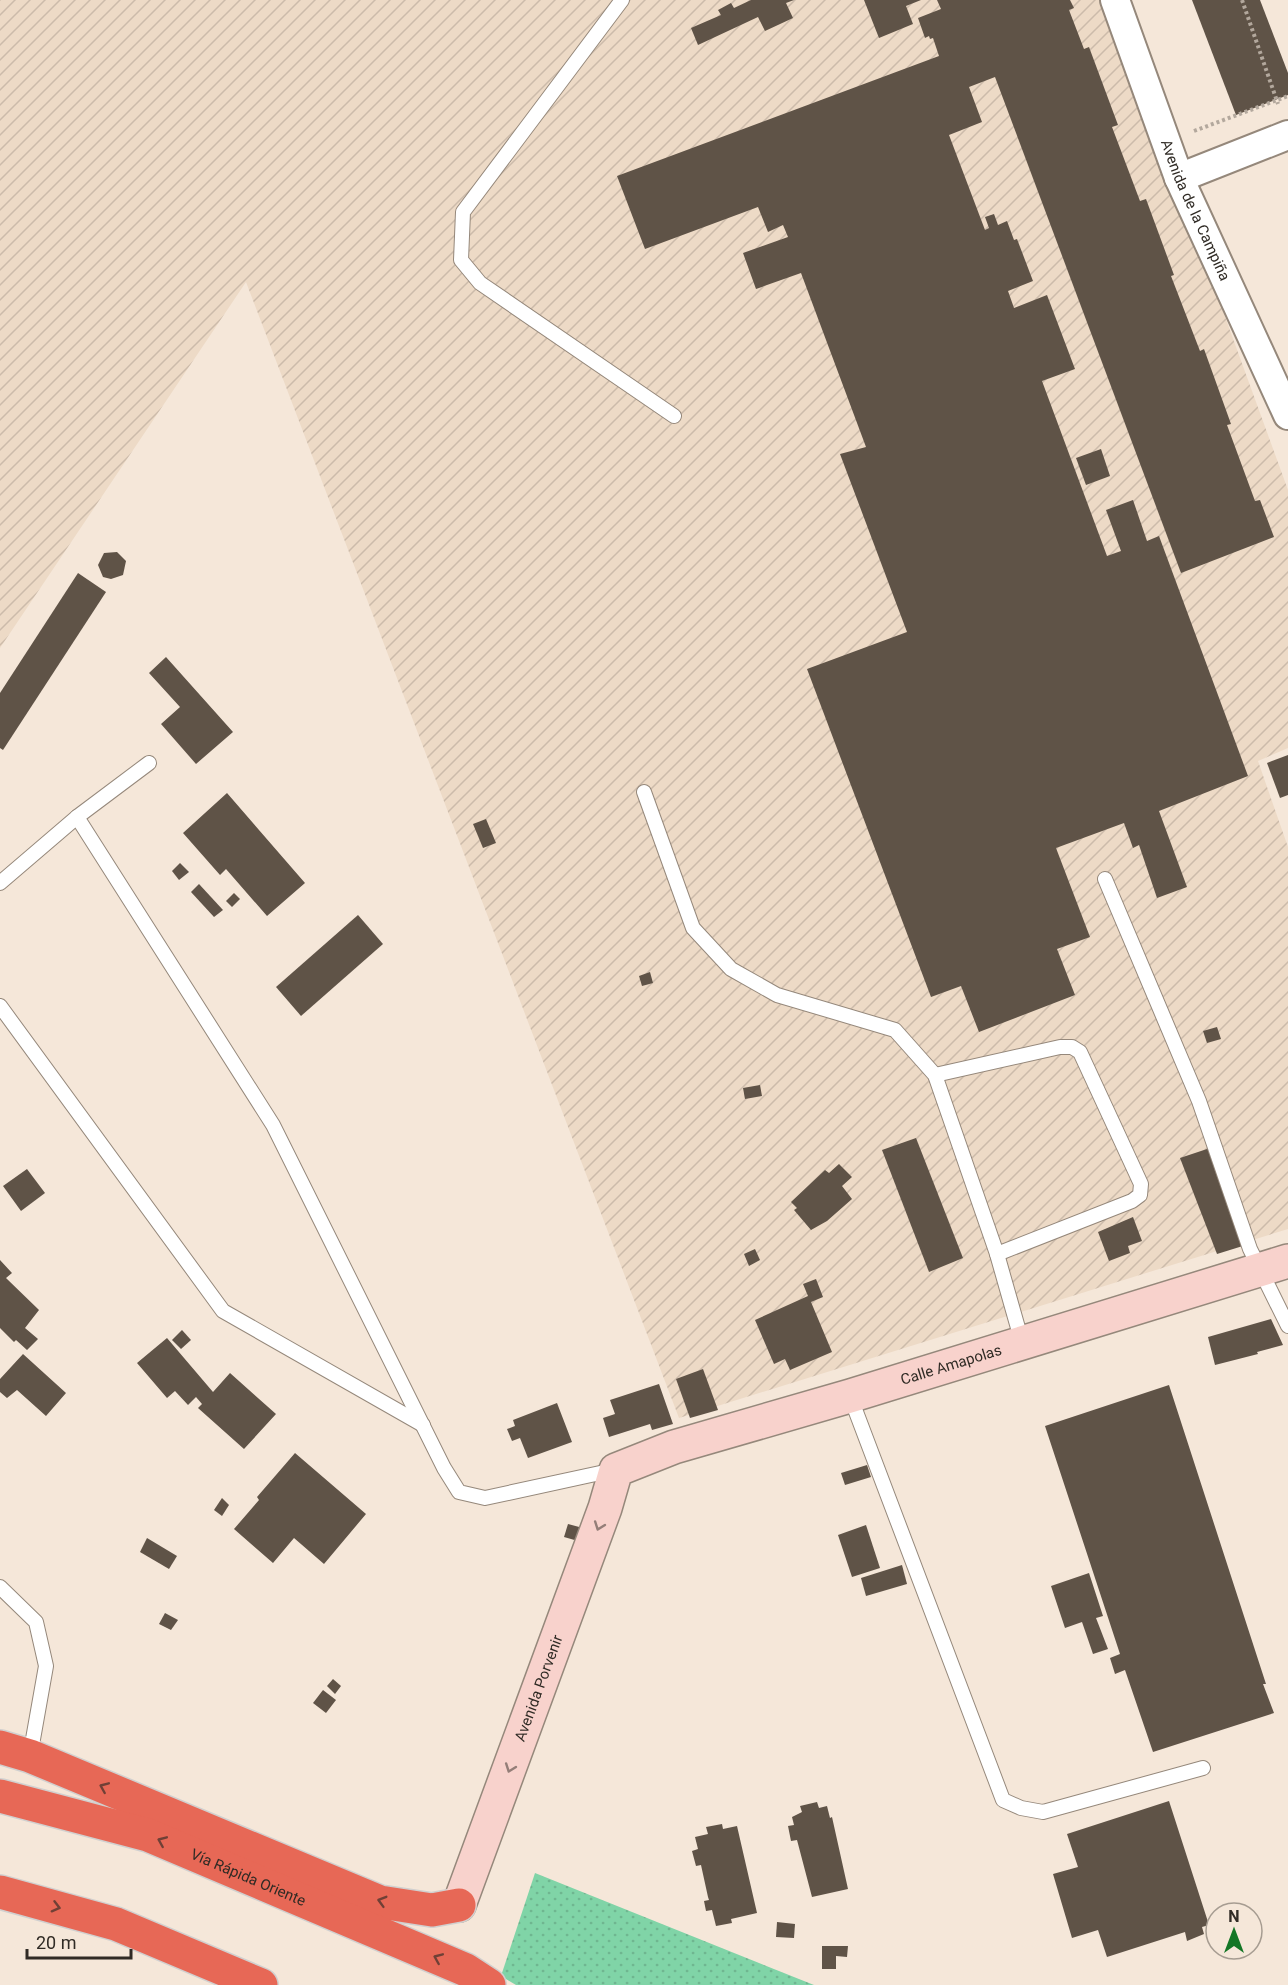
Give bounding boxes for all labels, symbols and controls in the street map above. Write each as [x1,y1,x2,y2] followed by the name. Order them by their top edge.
[1157,137,1234,284] street label: Avenida de la Campiña
[898,1341,1004,1389] street label: Calle Amapolas
[593,1520,606,1531] one-way arrow
[511,1632,567,1744] street label: Avenida Porvenir
[504,1762,517,1773] one-way arrow
[100,1782,111,1794] one-way arrow
[157,1836,168,1848] one-way arrow
[188,1845,309,1910] street label: Vía Rápida Oriente
[377,1896,387,1908] one-way arrow
[51,1900,61,1912] one-way arrow
[1204,1901,1264,1961] north arrow
[1228,1907,1240,1926] text: N
[27,1922,130,1960] scale bar
[36,1932,76,1953] text: 20 m
[433,1953,444,1965] one-way arrow

